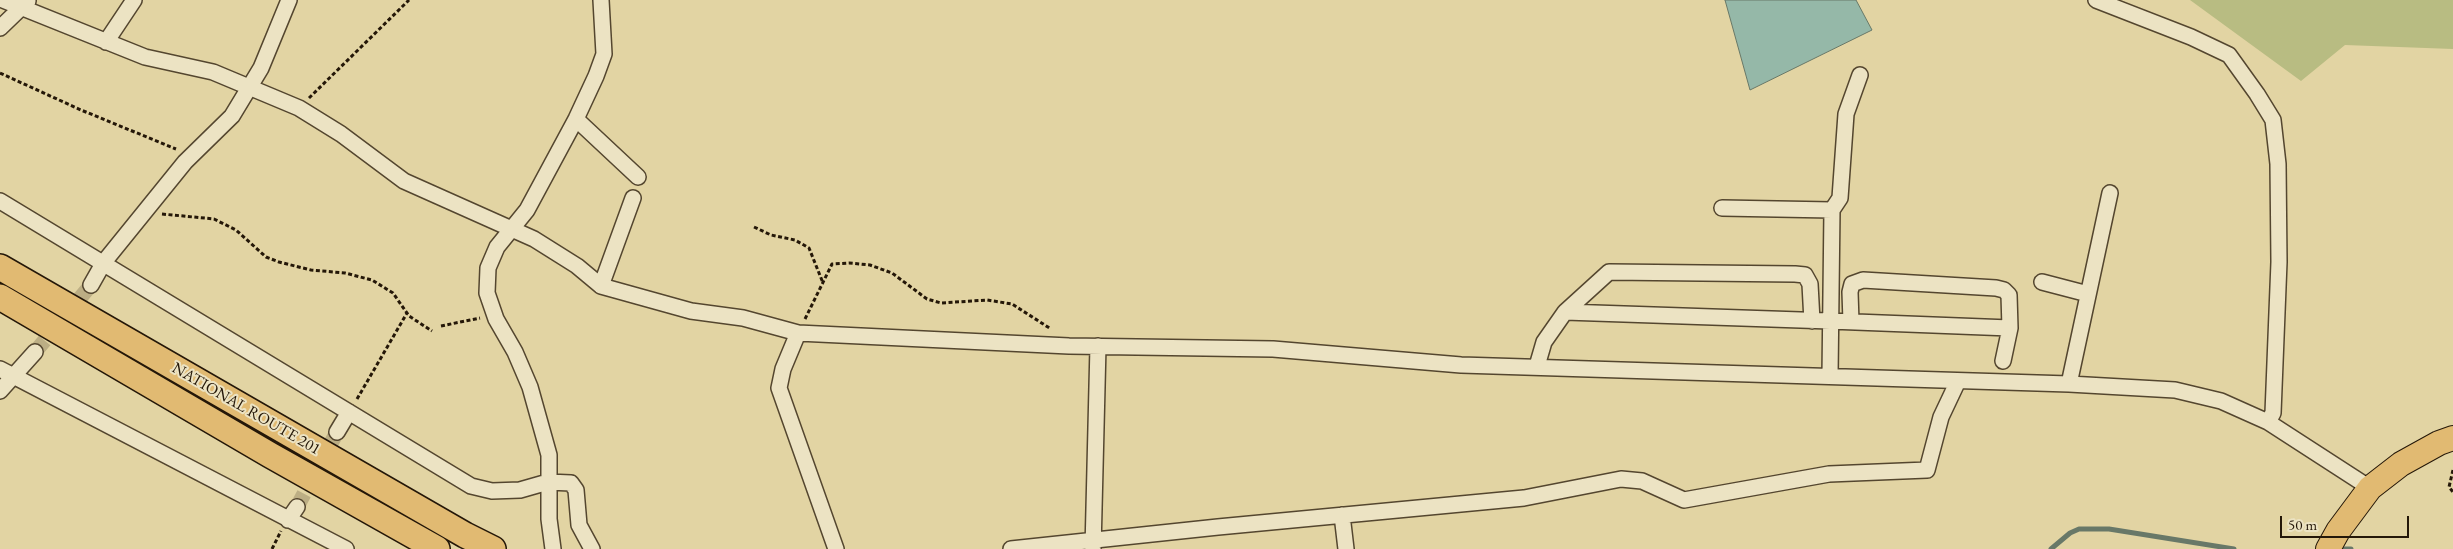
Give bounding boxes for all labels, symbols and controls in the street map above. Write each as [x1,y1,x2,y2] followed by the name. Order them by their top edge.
[168,359,324,459] street label: NATIONAL ROUTE 201
[2283,506,2412,538] scale bar
[2288,515,2317,534] text: 50 m

